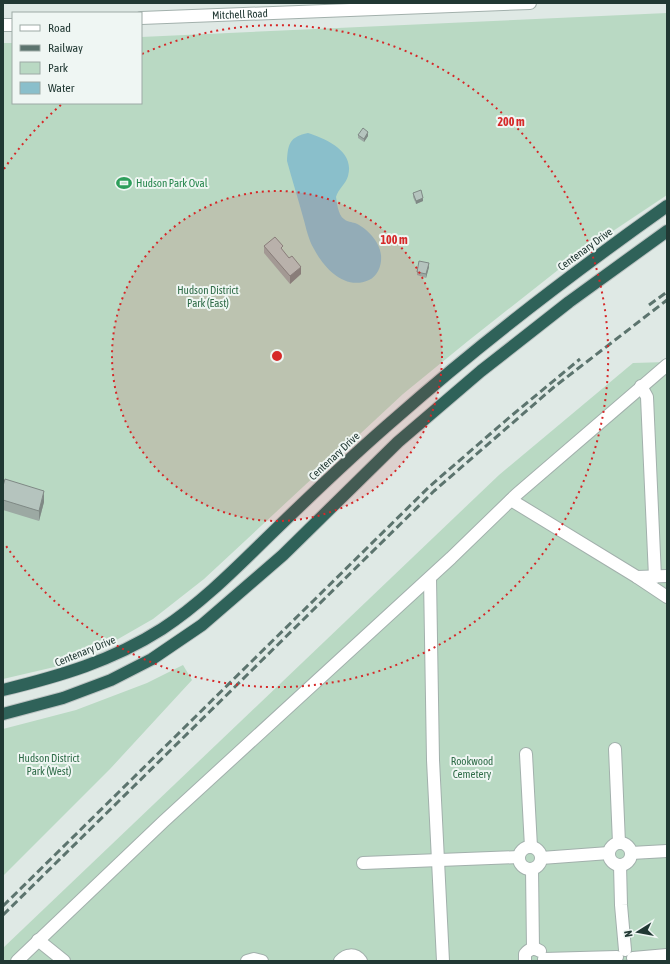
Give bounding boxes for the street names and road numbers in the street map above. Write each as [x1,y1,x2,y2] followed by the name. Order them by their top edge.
[212,7,268,21] street label: Mitchell Road
[555,225,615,273] street label: Centenary Drive
[306,430,362,482] street label: Centenary Drive
[53,633,117,669] street label: Centenary Drive

